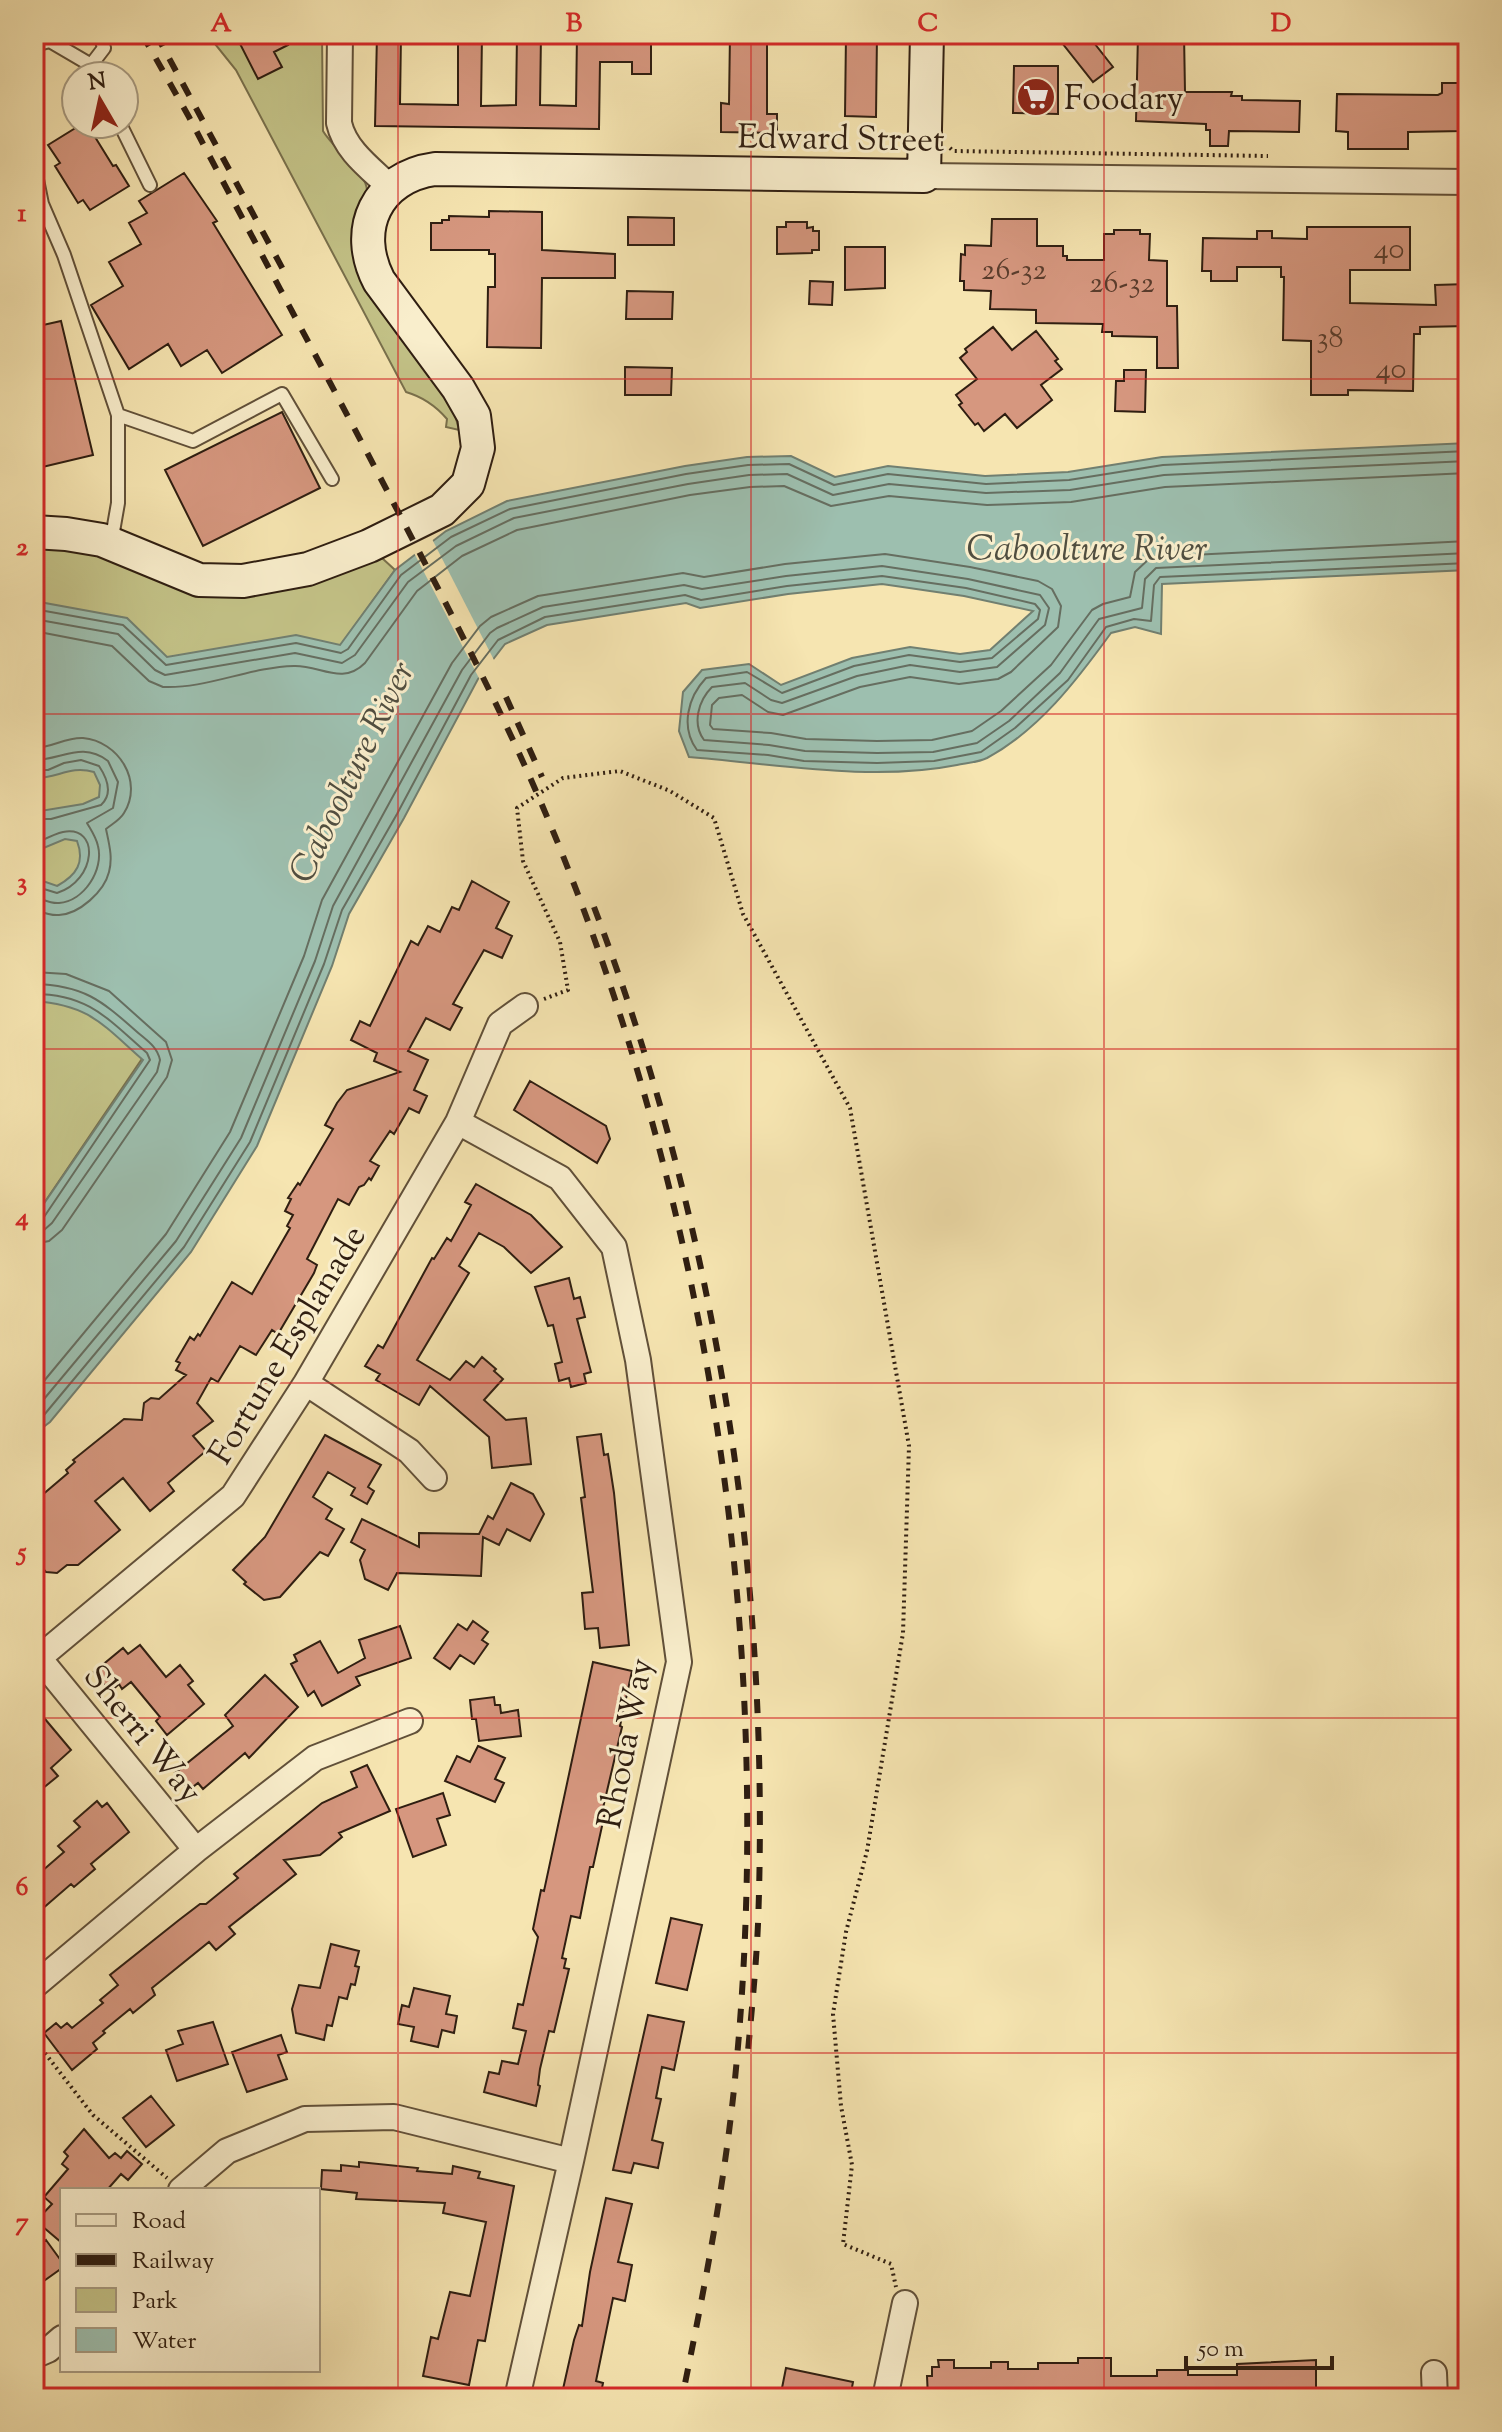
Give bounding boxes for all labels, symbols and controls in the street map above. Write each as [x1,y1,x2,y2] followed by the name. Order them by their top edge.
[210,6,232,43] text: A
[566,6,583,43] text: B
[918,6,938,43] text: C
[1271,6,1291,43] text: D
[60,60,140,140] north arrow
[86,66,109,100] text: N
[1015,76,1057,118] supermarket icon: Foodary
[1064,76,1184,125] place label: Foodary
[737,114,945,167] street label: Edward Street
[18,196,27,233] text: 1
[1374,229,1404,272] house number: 40
[981,250,1047,293] house number: 26-32
[1089,263,1155,306] house number: 26-32
[1316,318,1344,361] house number: 38
[1376,349,1406,392] house number: 40
[967,525,1208,577] water label: Caboolture River
[16,530,29,567] text: 2
[277,653,430,892] water label: Caboolture River
[17,865,27,902] text: 3
[14,1200,29,1237] text: 4
[198,1217,380,1475] street label: Fortune Esplanade
[16,1535,27,1572] text: 5
[587,1654,668,1833] street label: Rhoda Way
[70,1655,213,1815] street label: Sherri Way
[16,1870,29,1907] text: 6
[60,2188,320,2372] legend
[15,2205,29,2242] text: 7
[132,2205,186,2239] text: Road
[132,2245,214,2279] text: Railway
[132,2285,178,2319] text: Park
[1186,2320,1332,2370] scale bar
[132,2325,196,2359] text: Water
[1196,2333,1244,2367] text: 50 m

